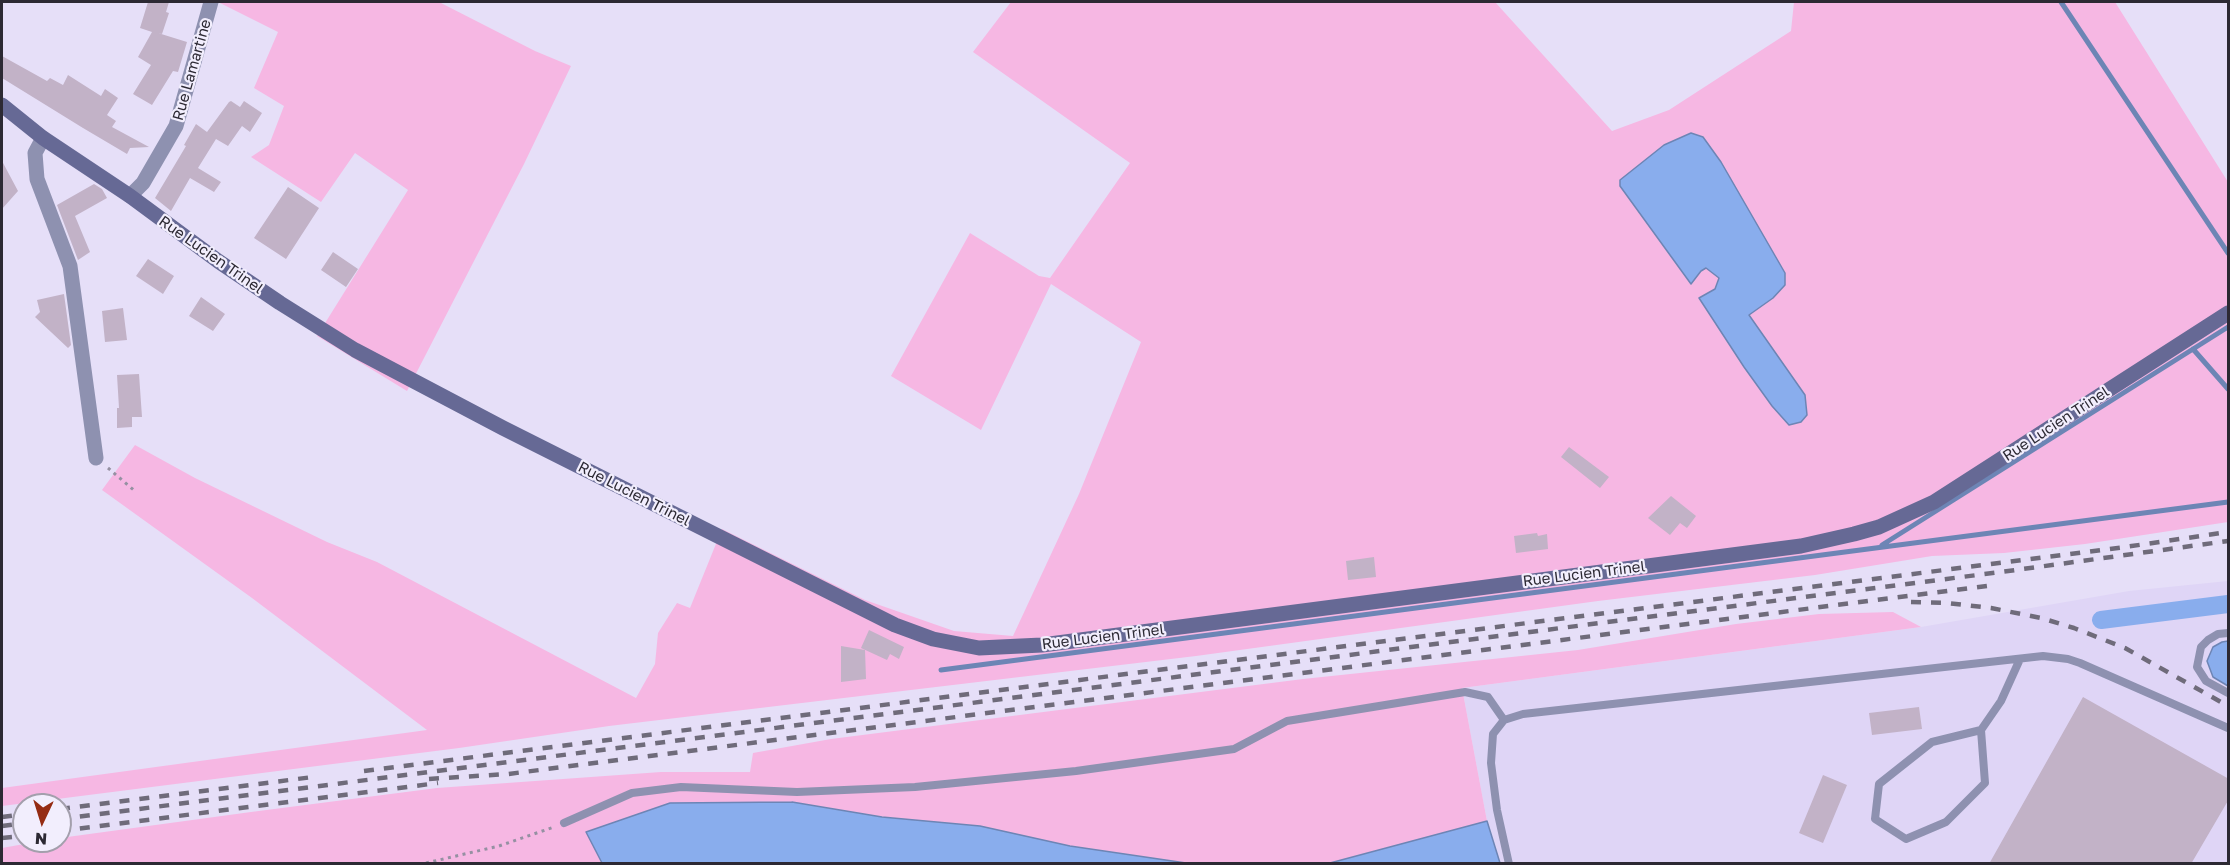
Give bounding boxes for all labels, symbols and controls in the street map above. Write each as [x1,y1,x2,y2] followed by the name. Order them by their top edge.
[169,17,215,123] street label: Rue Lamartine
[155,212,267,298] street label: Rue Lucien Trinel
[1999,383,2113,465] street label: Rue Lucien Trinel
[575,458,693,530] street label: Rue Lucien Trinel
[1522,558,1646,590] street label: Rue Lucien Trinel
[1041,621,1165,653] street label: Rue Lucien Trinel
[12,793,72,853] north arrow
[34,829,48,849] text: N

